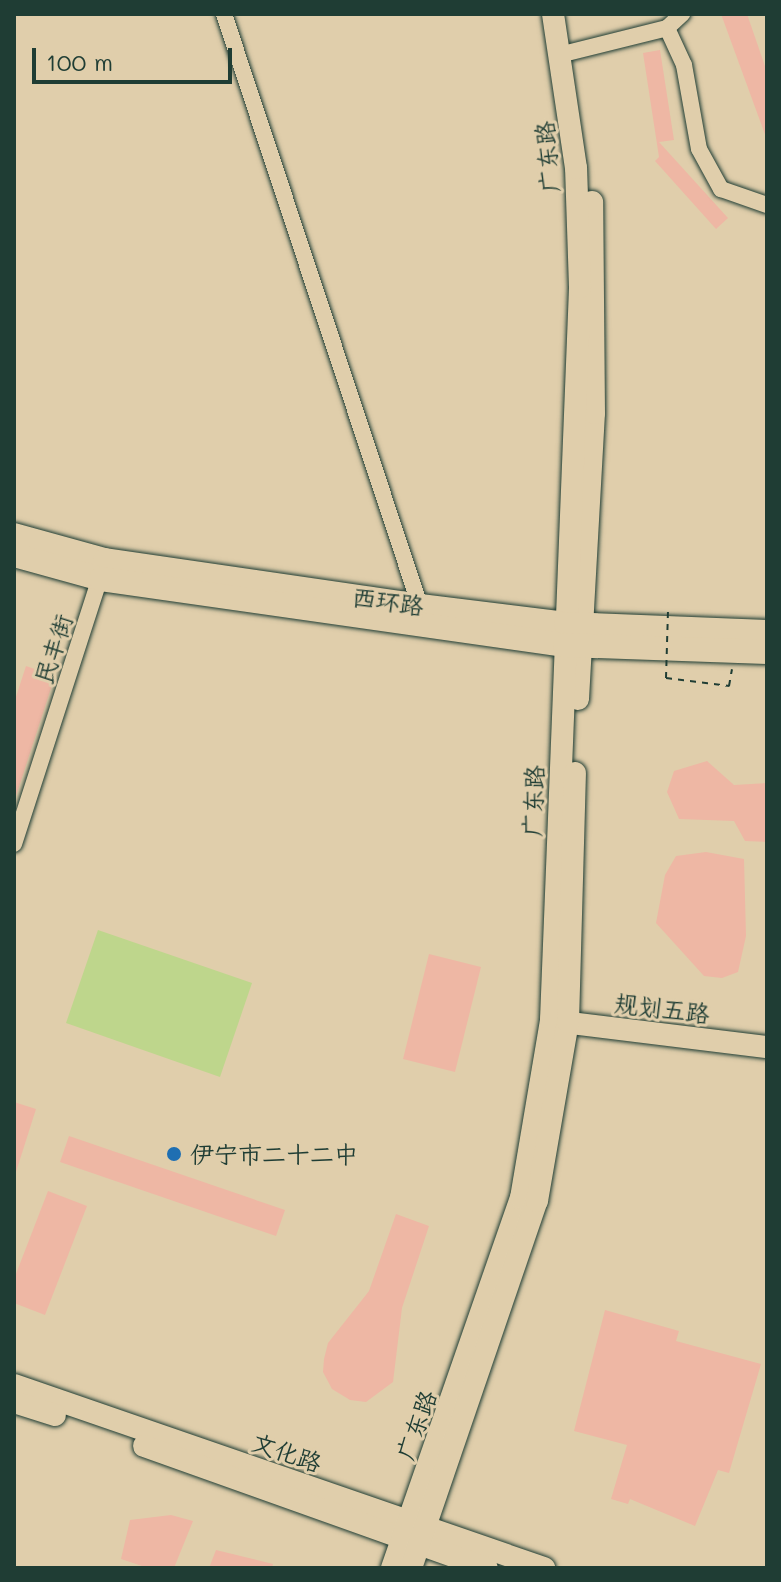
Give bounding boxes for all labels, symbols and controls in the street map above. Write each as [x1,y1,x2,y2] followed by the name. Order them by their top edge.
[36,32,236,82] scale bar
[46,46,113,77] text: 100 m
[530,120,564,194] street label: 广东路
[350,582,426,620] street label: 西环路
[28,610,78,688] street label: 民丰街
[517,765,549,837] street label: 广东路
[613,988,711,1028] street label: 规划五路
[190,1140,358,1168] place label: 伊宁市二十二中
[165,1145,183,1163] marker: 伊宁市二十二中
[390,1386,442,1464] street label: 广东路
[248,1427,326,1477] street label: 文化路

